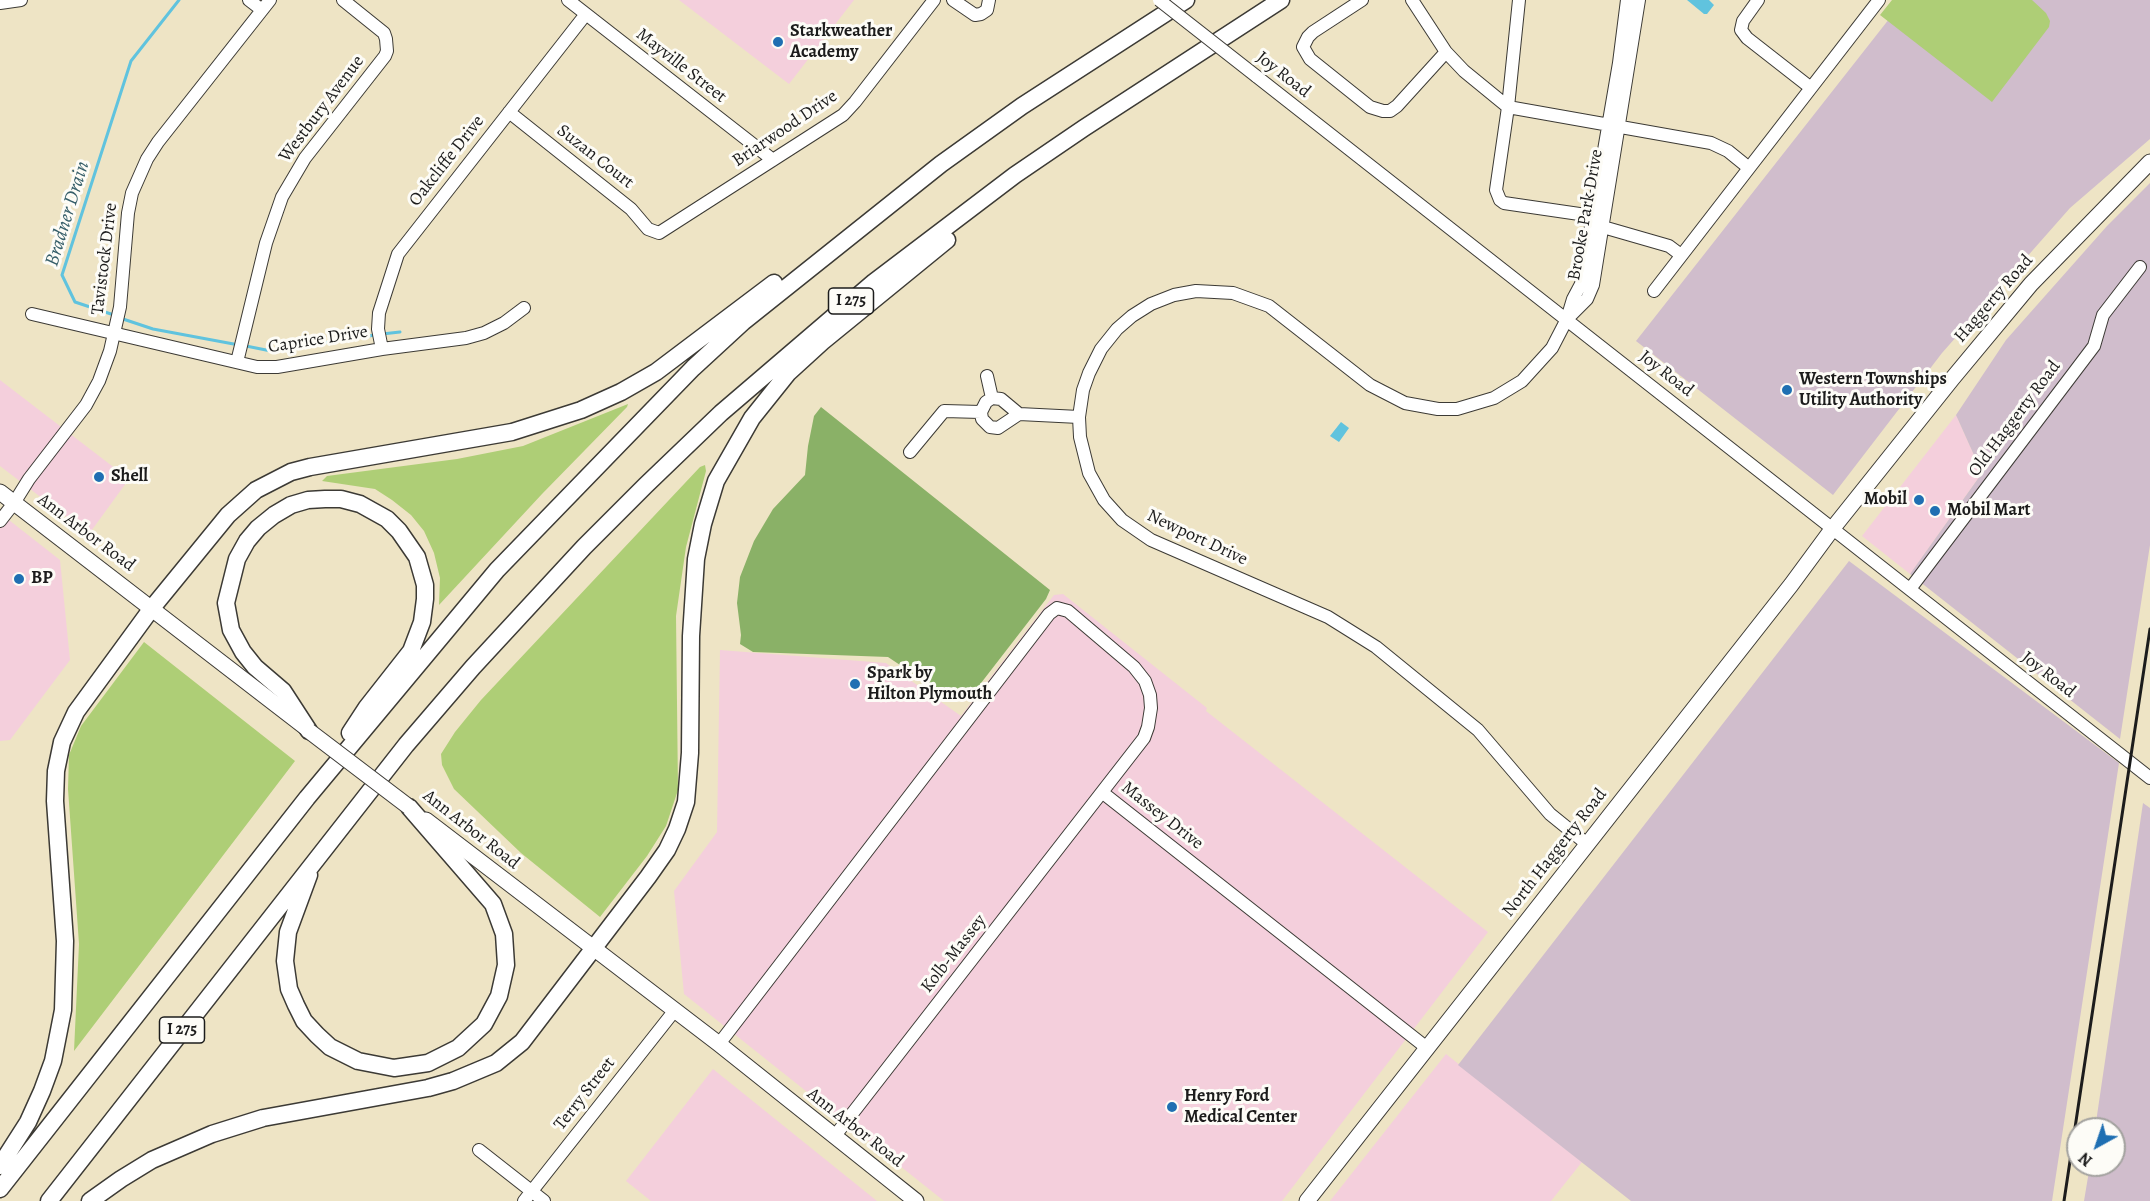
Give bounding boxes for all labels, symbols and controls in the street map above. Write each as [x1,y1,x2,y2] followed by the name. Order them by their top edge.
[790,21,892,63] place label: Starkweather Academy
[631,24,731,108] street label: Mayville Street
[771,35,785,49] marker: Starkweather Academy
[1252,47,1314,103] street label: Joy Road
[275,51,369,167] street label: Westbury Avenue
[728,86,842,172] street label: Briarwood Drive
[405,111,489,211] street label: Oakcliffe Drive
[552,120,638,194] street label: Suzan Court
[1564,148,1608,282] street label: Brooke Park Drive
[41,159,95,269] water label: Bradner Drain
[87,202,123,316] street label: Tavistock Drive
[1950,251,2038,347] street label: Haggerty Road
[828,288,874,314] road number: I 275
[267,321,369,359] street label: Caprice Drive
[1635,346,1697,402] street label: Joy Road
[1964,357,2066,481] street label: Old Haggerty Road
[1799,369,1947,412] place label: Western Townships Utility Authority
[1780,383,1794,397] marker: Western Townships Utility Authority
[111,466,148,488] place label: Shell
[92,470,106,484] marker: Shell
[33,489,139,577] street label: Ann Arbor Road
[1864,489,1907,511] place label: Mobil
[1912,493,1926,507] marker: Mobil
[1947,500,2031,522] place label: Mobil Mart
[1928,504,1942,518] marker: Mobil Mart
[1143,505,1251,571] street label: Newport Drive
[31,568,53,590] place label: BP
[12,572,26,586] marker: BP
[2017,647,2079,703] street label: Joy Road
[867,663,992,706] place label: Spark by Hilton Plymouth
[848,677,862,691] marker: Spark by Hilton Plymouth
[1117,777,1207,855] street label: Massey Drive
[1498,784,1612,922] street label: North Haggerty Road
[418,786,524,874] street label: Ann Arbor Road
[917,910,991,998] street label: Kolb-Massey
[160,1017,204,1043] road number: I 275
[550,1053,620,1135] street label: Terry Street
[802,1084,908,1172] street label: Ann Arbor Road
[1184,1086,1297,1128] place label: Henry Ford Medical Center
[1165,1100,1179,1114] marker: Henry Ford Medical Center
[2066,1117,2126,1177] north arrow
[2074,1147,2097,1171] text: N

